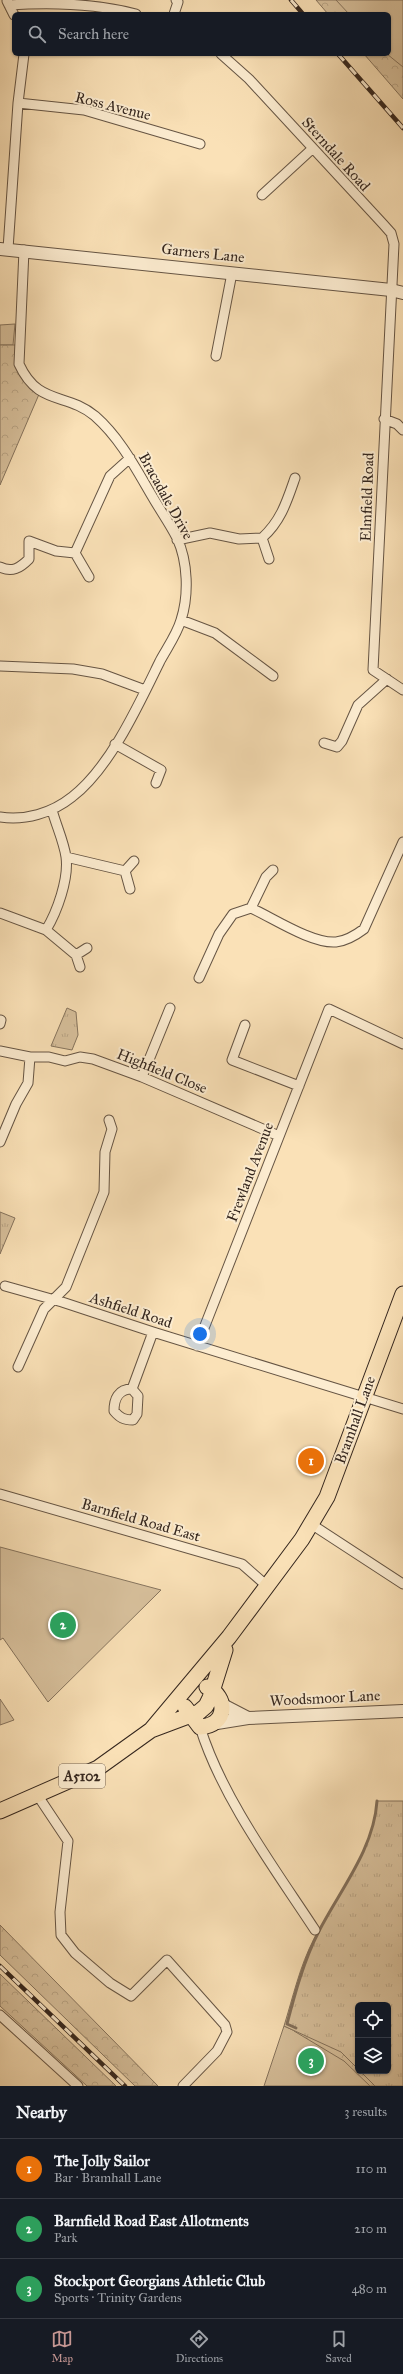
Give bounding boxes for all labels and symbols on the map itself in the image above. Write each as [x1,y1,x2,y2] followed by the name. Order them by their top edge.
[73,88,153,124] street label: Ross Avenue
[298,113,374,195] street label: Sterndale Road
[161,240,245,266] street label: Garners Lane
[135,449,197,543] street label: Bracadale Drive
[356,452,378,542] street label: Elmfield Road
[114,1045,210,1097] street label: Highfield Close
[223,1120,277,1224] street label: Frewland Avenue
[87,1288,175,1332] street label: Ashfield Road
[190,1324,210,1344] your location
[331,1374,379,1466] street label: Bramhall Lane
[298,1446,324,1476] pin: 1
[80,1494,203,1546] street label: Barnfield Road East
[50,1610,76,1640] pin: 2
[269,1686,381,1710] street label: Woodsmoor Lane
[59,1764,105,1788] road number: A5102
[298,2046,324,2076] pin: 3

